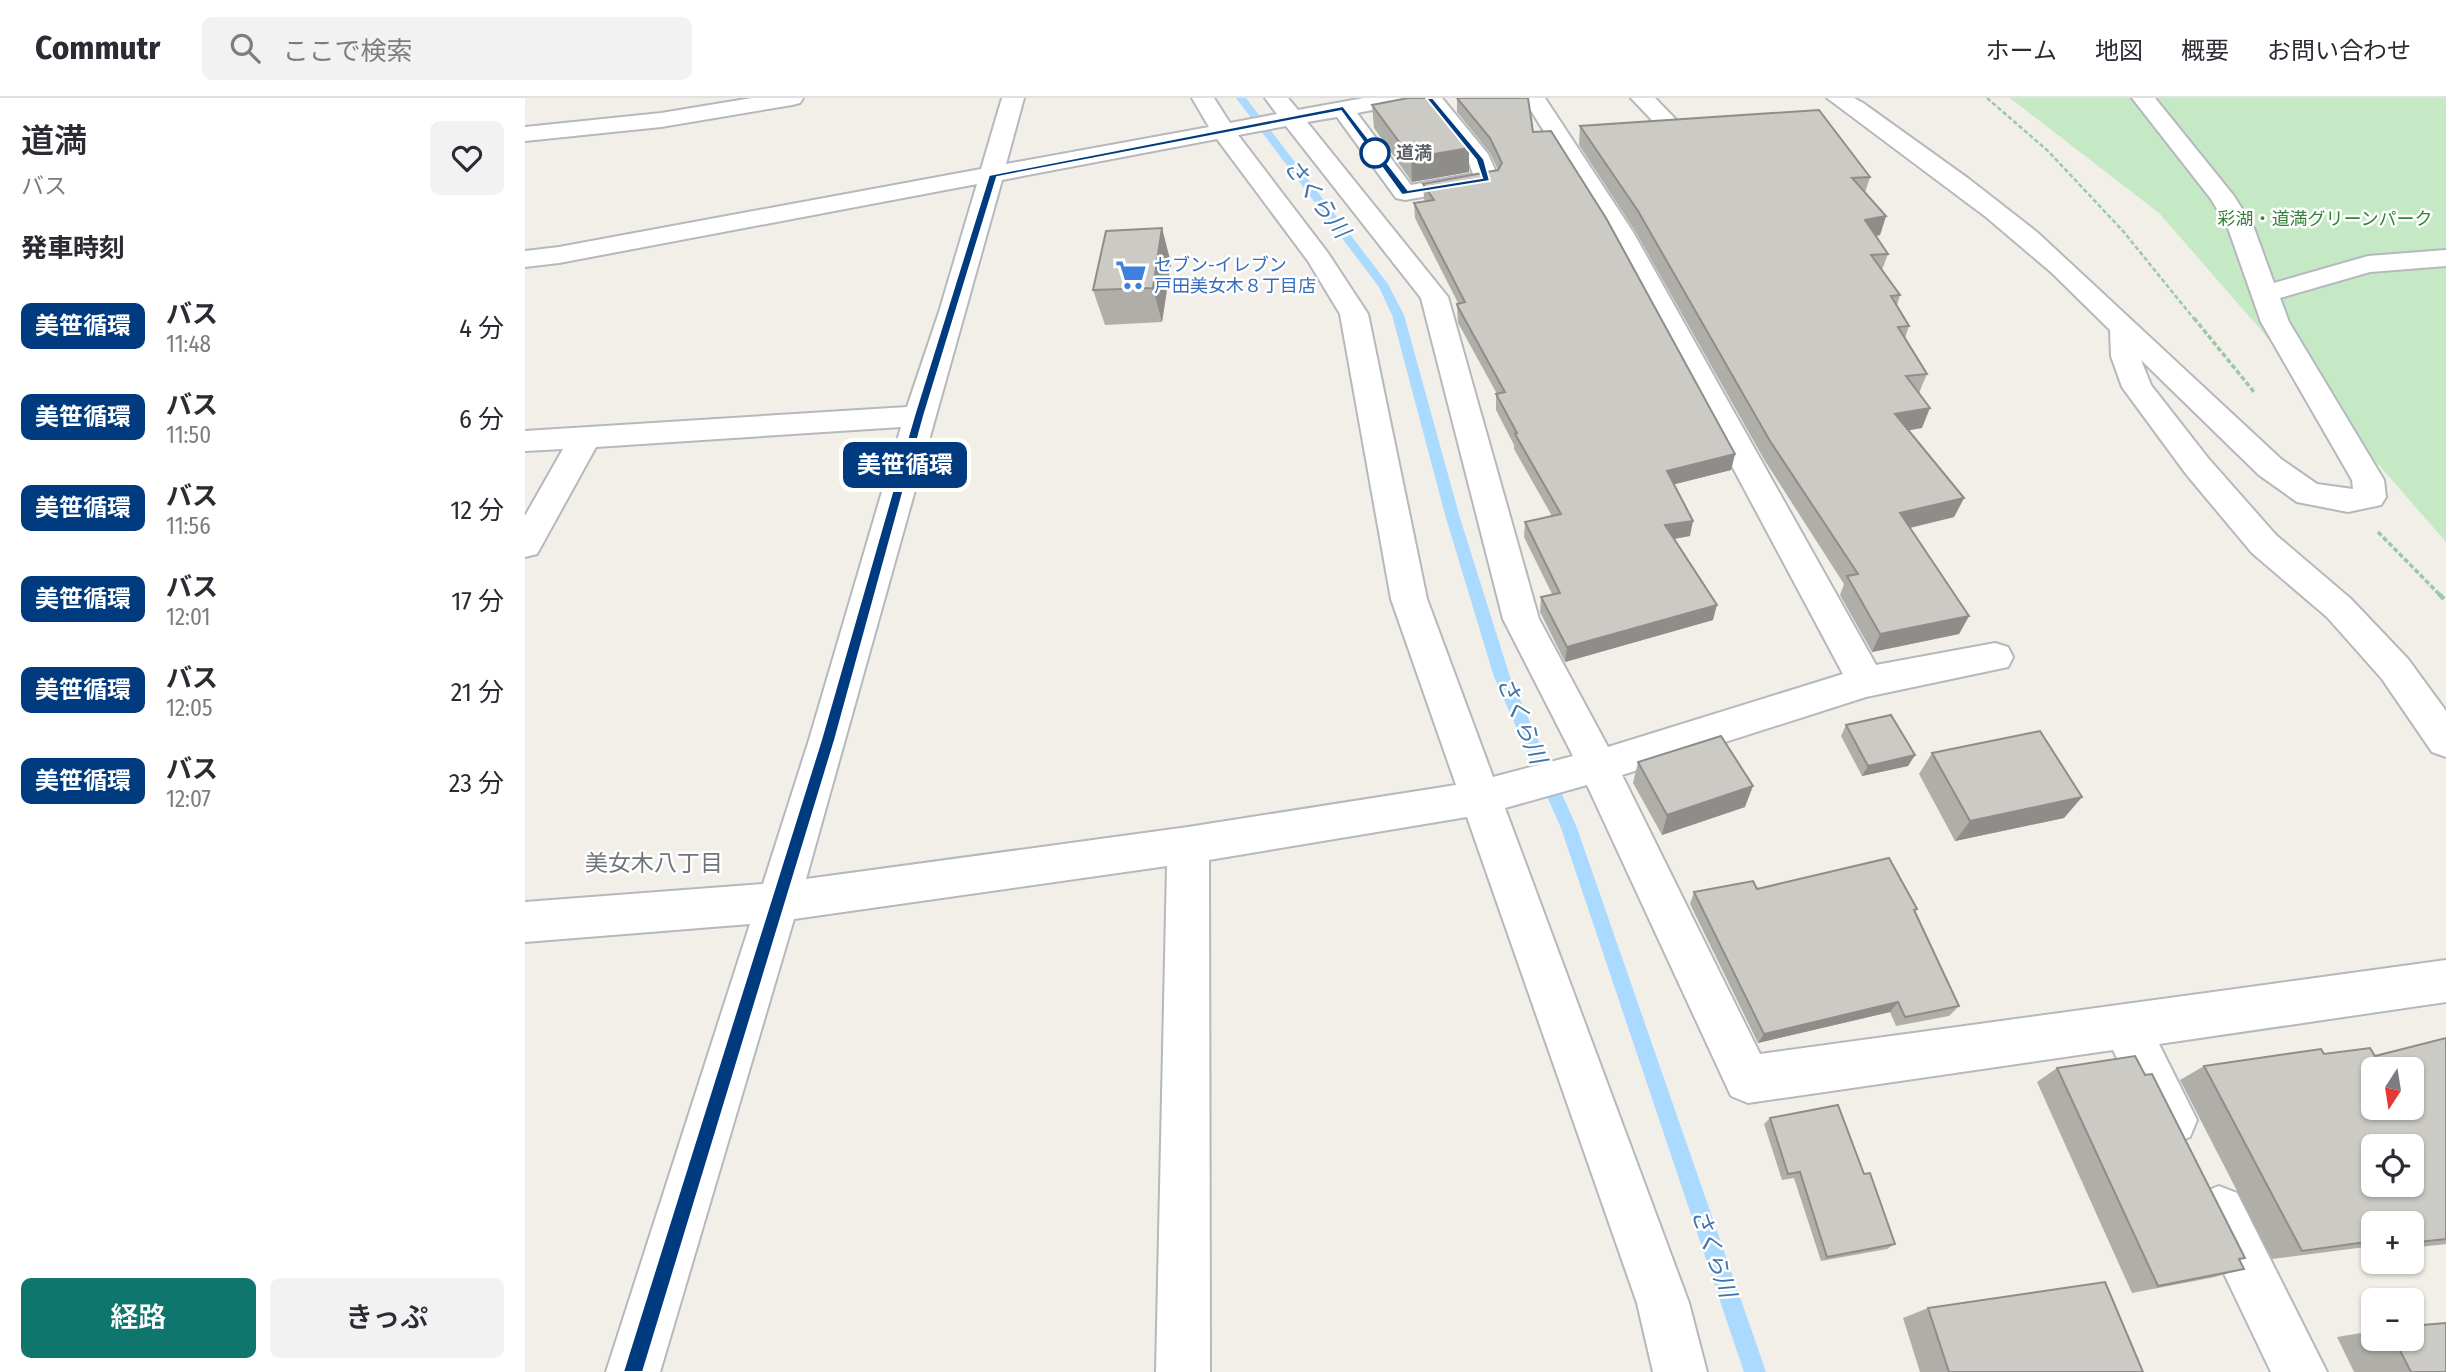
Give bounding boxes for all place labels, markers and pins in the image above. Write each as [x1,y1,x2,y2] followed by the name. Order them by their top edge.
[1360,138,1390,168] marker: 道満
[1396,142,1432,164] place label: 道満
[1154,254,1316,297] place label: セブン-イレブン 戸田美女木８丁目店
[1114,258,1148,292] supermarket icon: セブン-イレブン 戸田美女木８丁目店

